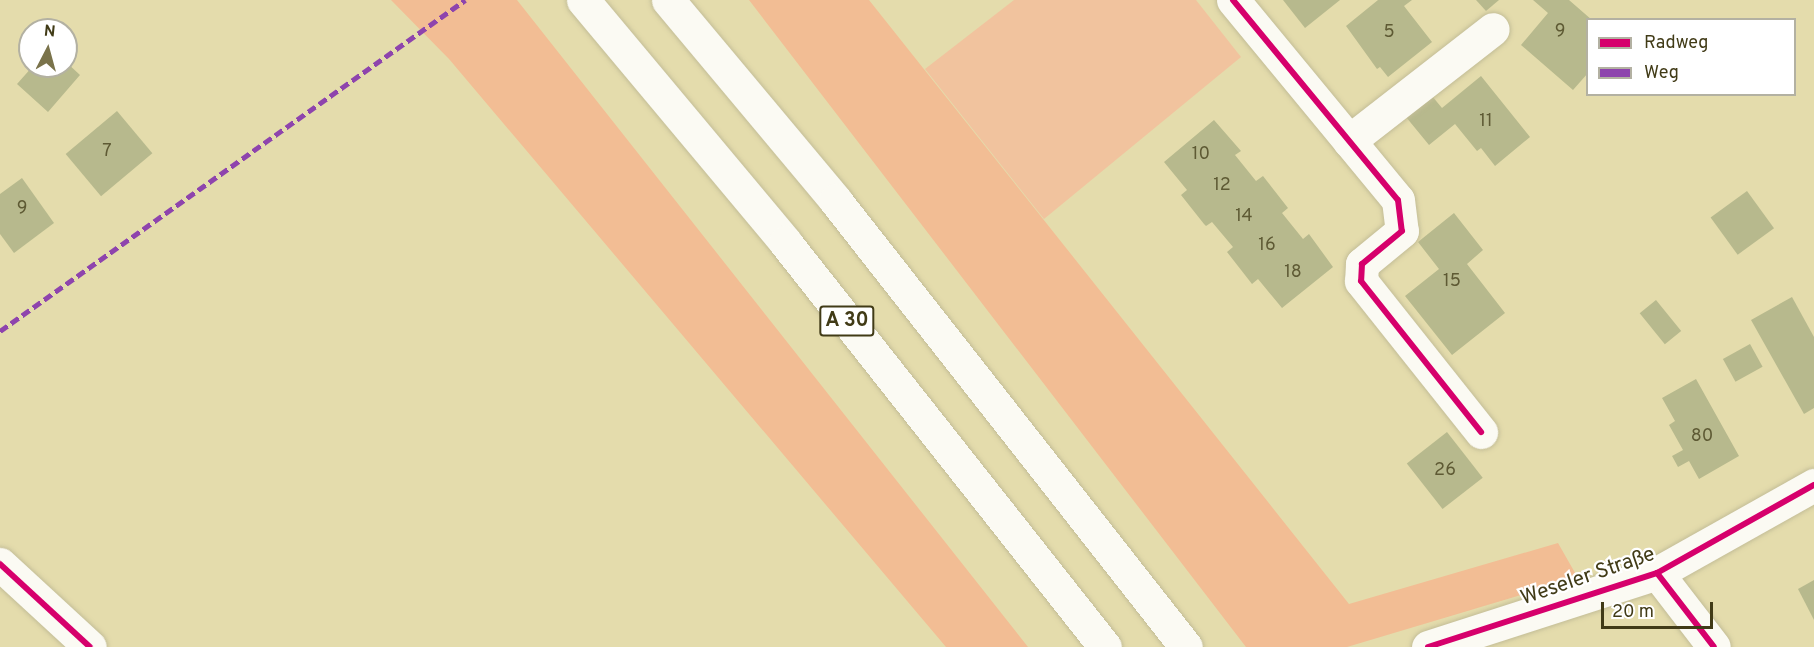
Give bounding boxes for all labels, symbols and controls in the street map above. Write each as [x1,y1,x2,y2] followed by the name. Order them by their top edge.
[18,18,78,78] north arrow
[1586,18,1796,96] legend
[1555,21,1565,43] house number: 9
[43,22,56,43] text: N
[1383,22,1395,44] house number: 5
[1644,32,1708,55] text: Radweg
[1644,62,1679,85] text: Weg
[1479,111,1493,133] house number: 11
[102,141,112,163] house number: 7
[1192,144,1210,166] house number: 10
[1213,175,1231,197] house number: 12
[17,198,27,220] house number: 9
[1235,206,1253,228] house number: 14
[1258,235,1276,257] house number: 16
[1284,262,1302,284] house number: 18
[1443,271,1461,293] house number: 15
[818,304,876,338] road number: A 30
[1691,426,1713,448] house number: 80
[1434,460,1456,482] house number: 26
[1517,542,1659,612] street label: Weseler Straße
[1604,590,1716,628] scale bar
[1612,601,1654,624] text: 20 m

